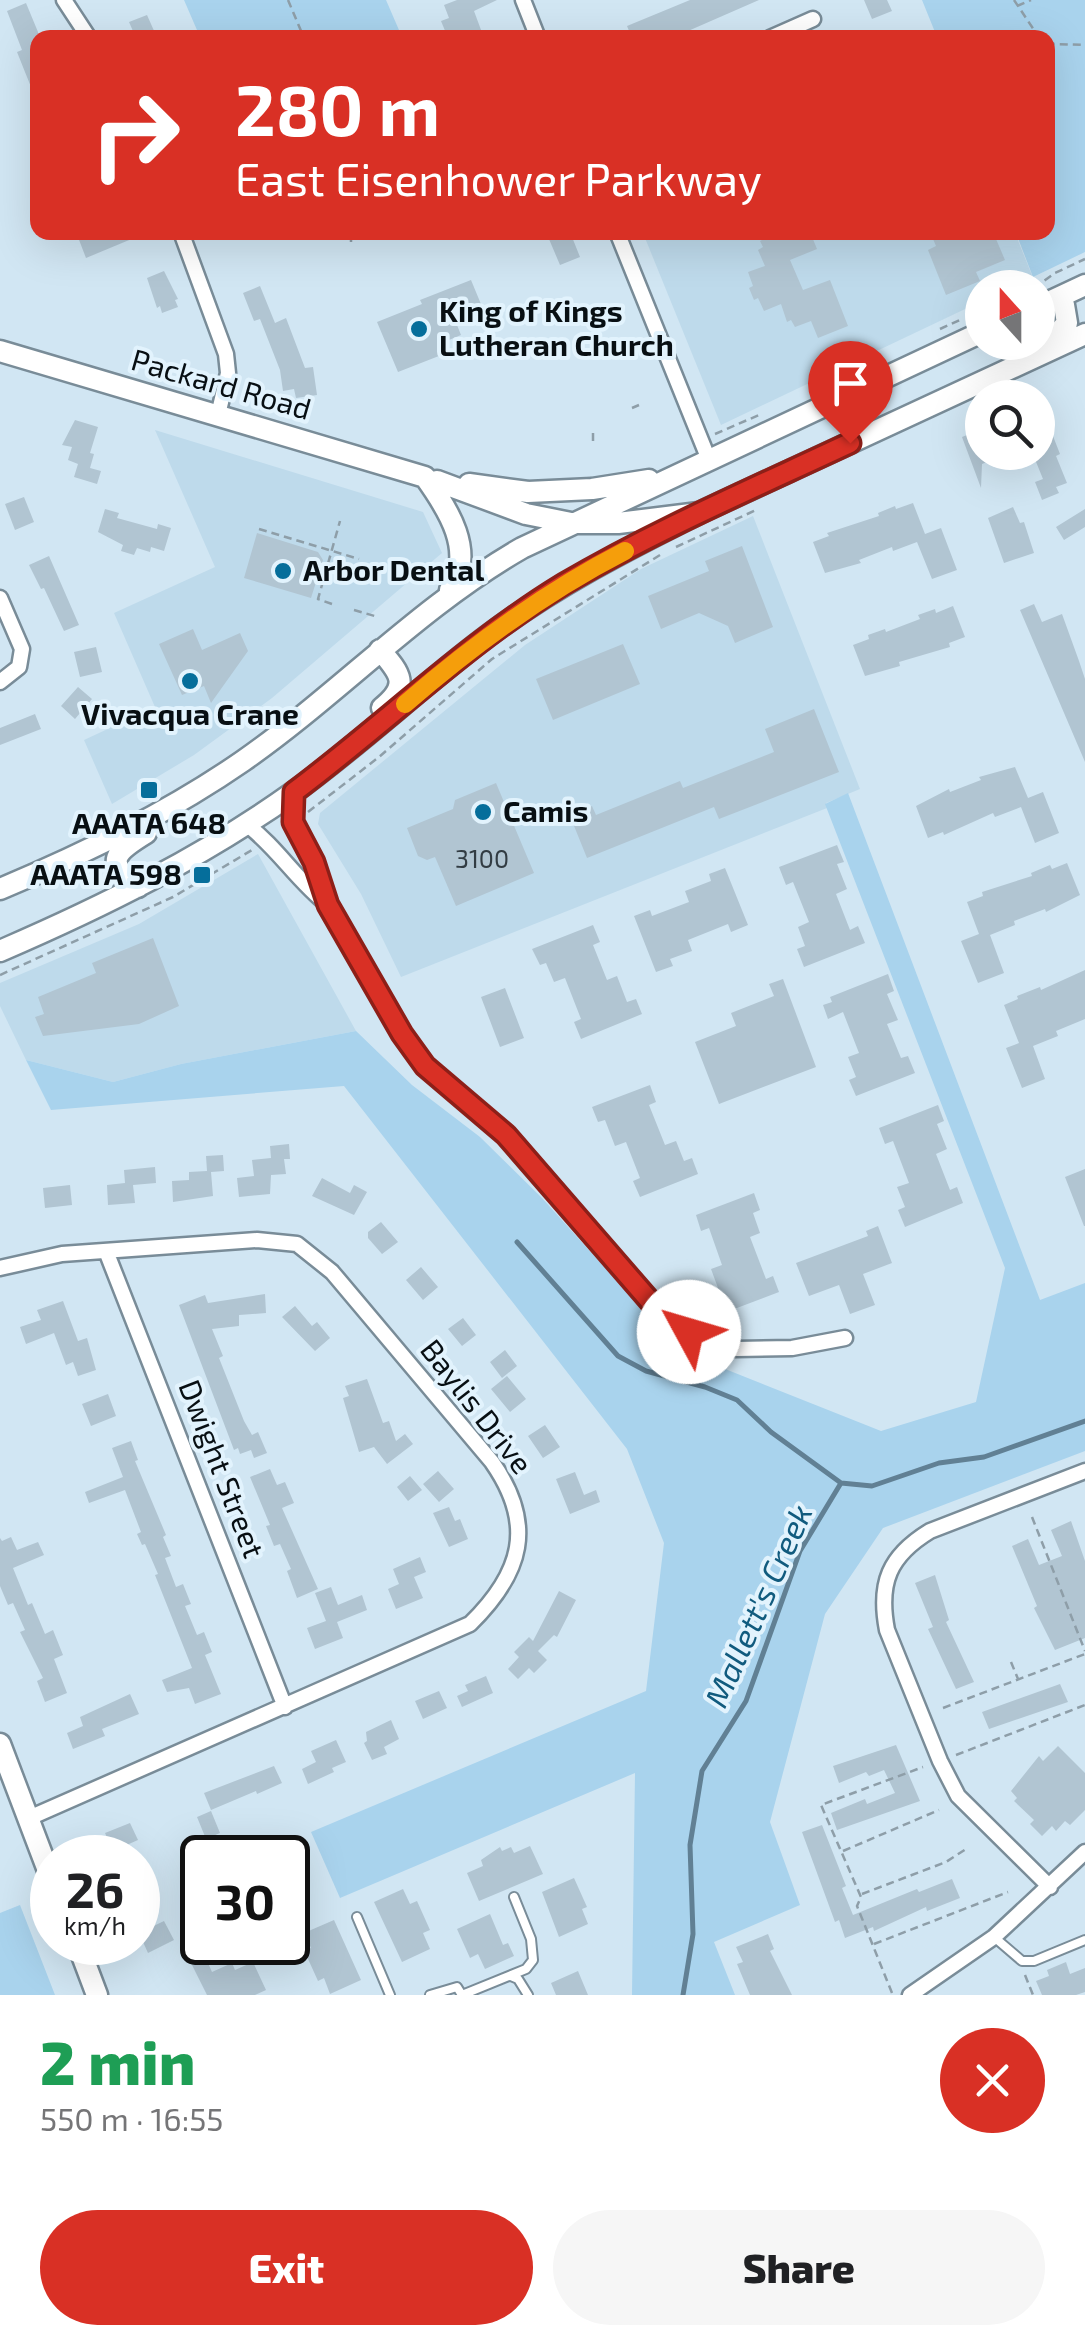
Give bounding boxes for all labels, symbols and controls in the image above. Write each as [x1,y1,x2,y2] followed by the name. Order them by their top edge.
[235,66,440,150] text: 280 m
[70,70,200,200] icon: right
[235,151,762,205] text: East Eisenhower Parkway
[965,270,1055,360] north arrow
[965,270,1055,470] map controls
[439,292,674,362] place label: King of Kings Lutheran Church
[408,318,430,340] marker: King of Kings Lutheran Church
[128,340,316,426] street label: Packard Road
[808,341,893,444] pin
[823,356,878,411] icon: arrive
[965,380,1055,470] button: search
[303,551,484,587] place label: Arbor Dental
[272,560,294,582] marker: Arbor Dental
[179,670,201,692] marker: Vivacqua Crane
[81,695,299,731] place label: Vivacqua Crane
[138,779,160,801] marker: AAATA 648
[503,792,588,828] place label: Camis
[472,801,494,823] marker: Camis
[72,804,226,840] place label: AAATA 648
[455,843,509,873] house number: 3100
[30,855,182,891] place label: AAATA 598
[191,864,213,886] marker: AAATA 598
[637,1280,741,1384] position arrow
[414,1331,541,1480] street label: Baylis Drive
[172,1374,273,1562] street label: Dwight Street
[695,1498,819,1712] water label: Mallett's Creek
[180,1835,310,1965] speed limit sign: 30
[66,1858,124,1918] text: 26
[64,1910,126,1940] text: km/h
[40,2025,195,2097] text: 2 min
[940,2028,1045,2133] button: close
[40,2099,224,2137] text: 550 m · 16:55
[40,2210,533,2325] button: Exit
[553,2210,1045,2325] button: Share

